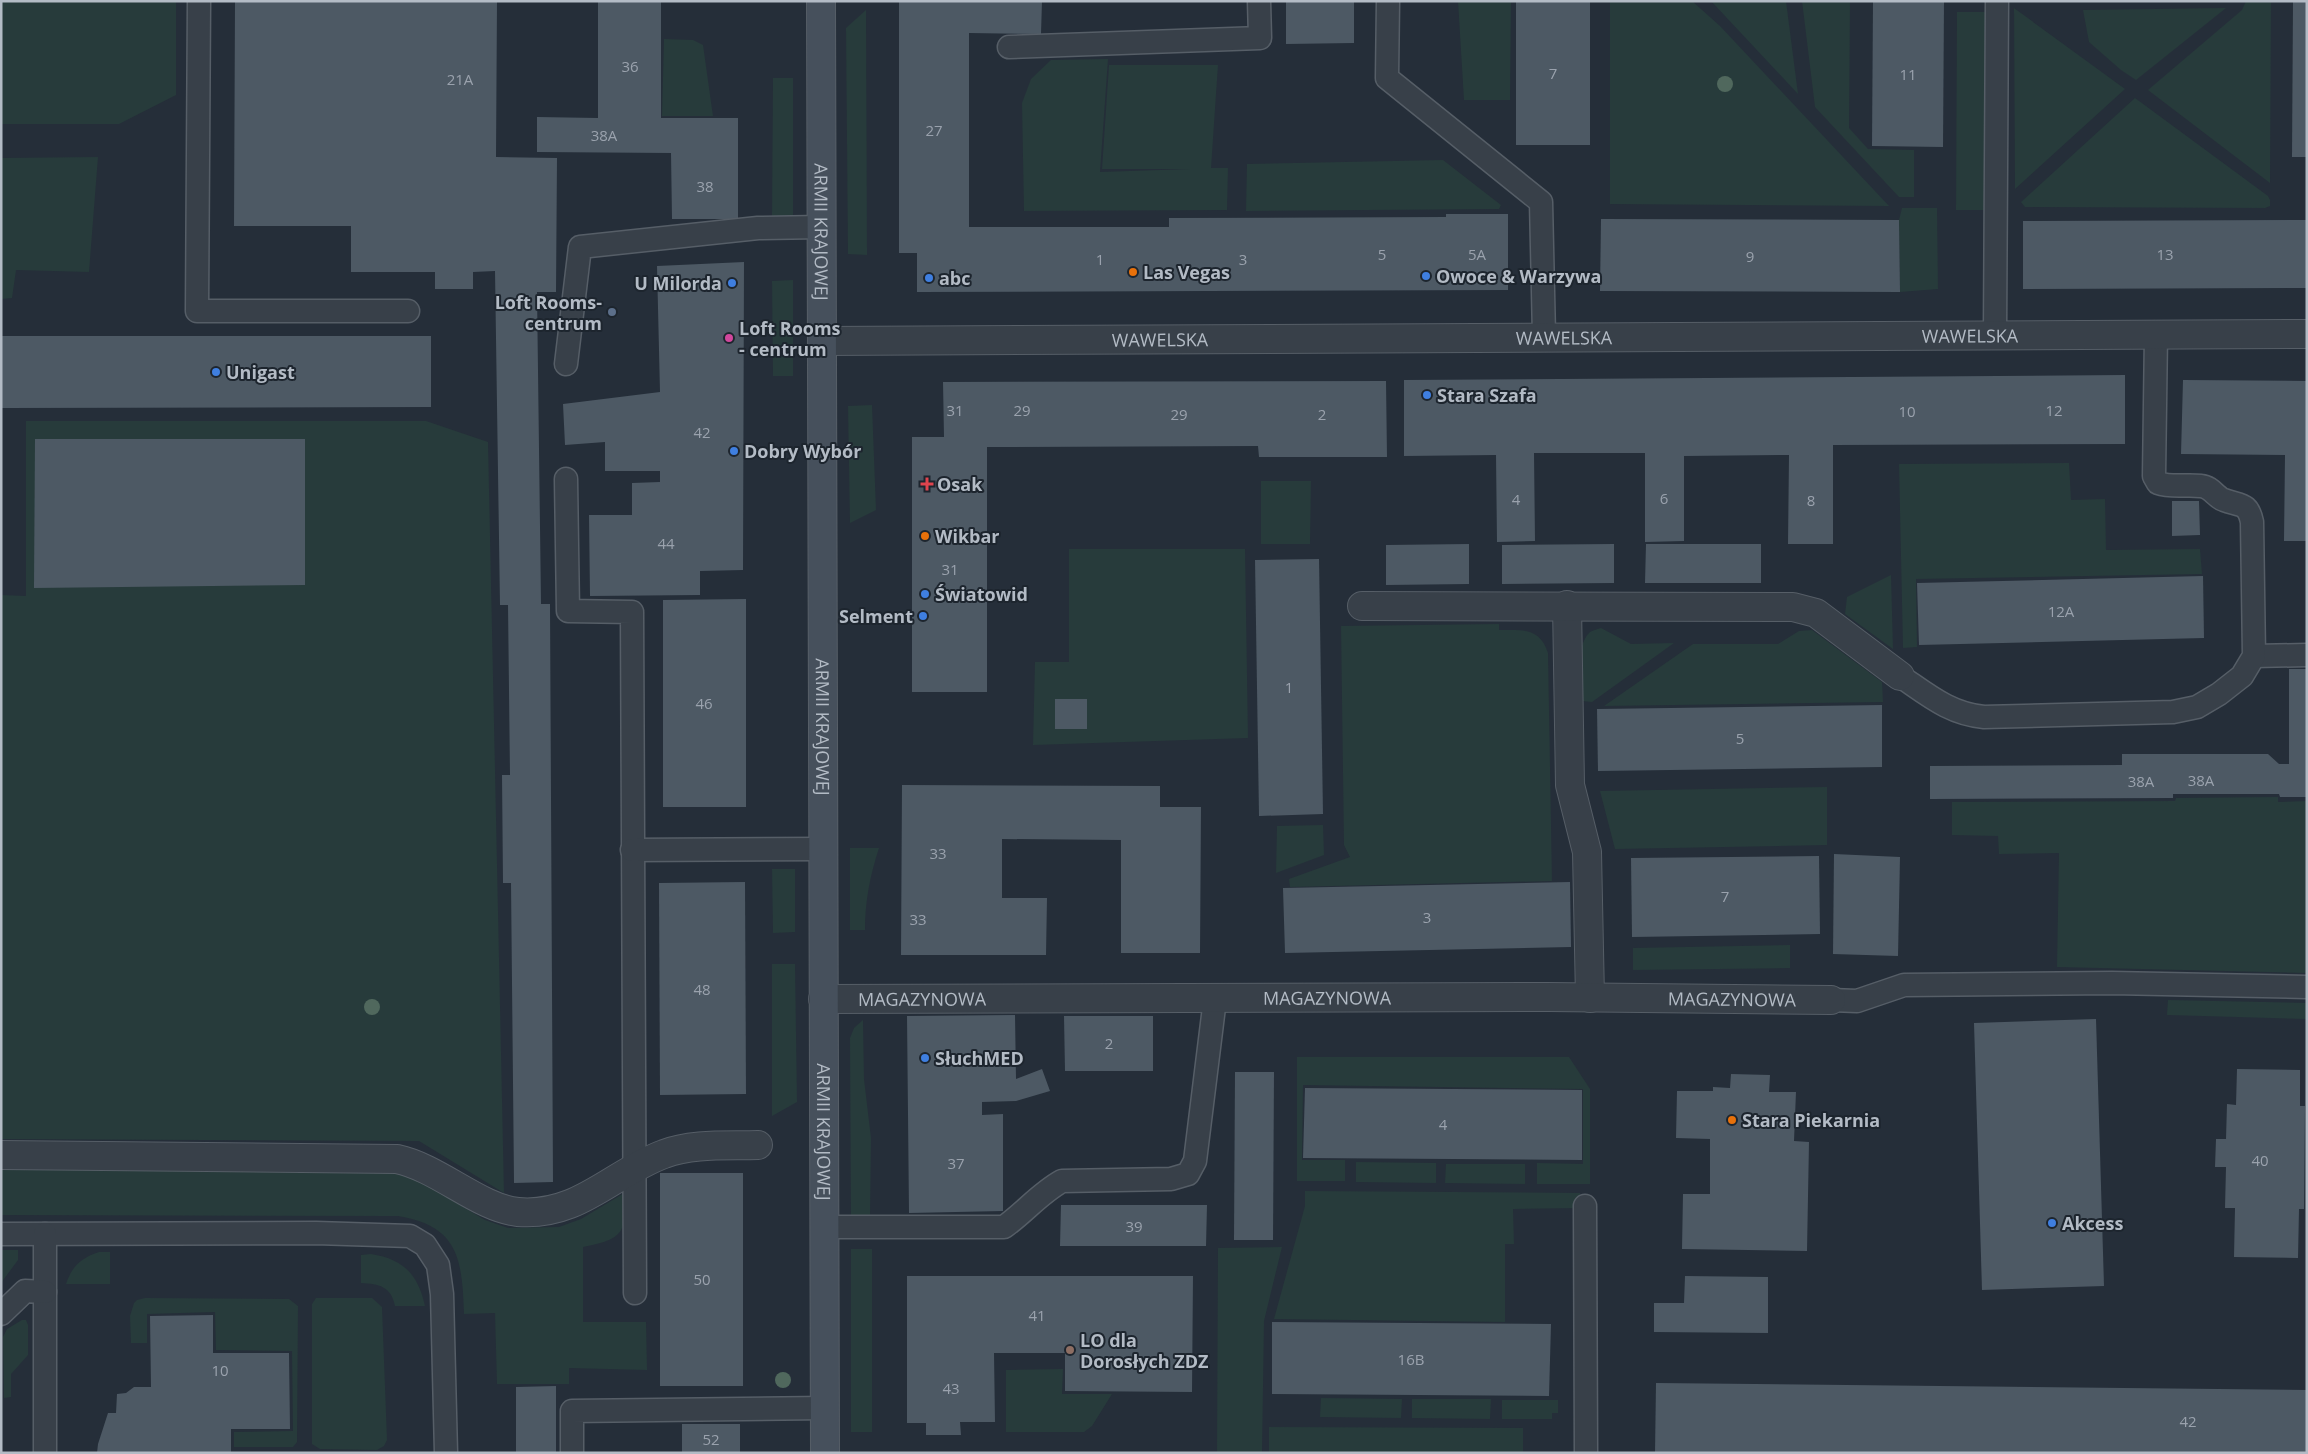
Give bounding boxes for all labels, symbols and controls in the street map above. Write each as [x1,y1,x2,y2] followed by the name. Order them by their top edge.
[621,56,639,76] house number: 36
[1549,63,1557,83] house number: 7
[1899,64,1917,84] house number: 11
[447,69,474,89] house number: 21A
[925,120,943,140] house number: 27
[591,125,618,145] house number: 38A
[809,163,834,301] street label: ARMII KRAJOWEJ
[696,176,714,196] house number: 38
[1378,244,1386,264] house number: 5
[1468,244,1487,264] house number: 5A
[2156,244,2174,264] house number: 13
[1746,246,1754,266] house number: 9
[1096,249,1104,269] house number: 1
[1239,249,1247,269] house number: 3
[1143,260,1230,284] place label: Las Vegas
[1436,264,1601,288] place label: Owoce & Warzywa
[939,266,971,290] place label: abc
[1127,266,1139,278] marker: Las Vegas
[1420,270,1432,282] marker: Owoce & Warzywa
[634,271,722,295] place label: U Milorda
[923,272,935,284] marker: abc
[726,277,738,289] marker: U Milorda
[495,290,602,335] place label: Loft Rooms- centrum
[606,306,618,318] marker: Loft Rooms- centrum
[739,316,841,361] place label: Loft Rooms - centrum
[1922,323,2019,348] street label: WAWELSKA
[1516,325,1613,350] street label: WAWELSKA
[1112,327,1209,352] street label: WAWELSKA
[723,332,735,344] marker: Loft Rooms - centrum
[226,360,295,384] place label: Unigast
[210,366,222,378] marker: Unigast
[1437,383,1537,407] place label: Stara Szafa
[1421,389,1433,401] marker: Stara Szafa
[946,400,964,420] house number: 31
[1013,400,1031,420] house number: 29
[2045,400,2063,420] house number: 12
[1898,401,1916,421] house number: 10
[1170,404,1188,424] house number: 29
[1318,404,1326,424] house number: 2
[693,422,711,442] house number: 42
[744,439,861,463] place label: Dobry Wybór
[728,445,740,457] marker: Dobry Wybór
[937,472,983,496] place label: Osak
[921,478,933,490] marker: Osak
[1660,488,1668,508] house number: 6
[1512,489,1521,509] house number: 4
[1807,490,1815,510] house number: 8
[935,524,1000,548] place label: Wikbar
[919,530,931,542] marker: Wikbar
[657,533,675,553] house number: 44
[941,559,959,579] house number: 31
[935,582,1028,606] place label: Światowid
[919,588,931,600] marker: Światowid
[2048,601,2075,621] house number: 12A
[839,604,913,628] place label: Selment
[917,610,929,622] marker: Selment
[811,658,835,796] street label: ARMII KRAJOWEJ
[1285,677,1293,697] house number: 1
[695,693,713,713] house number: 46
[1736,728,1744,748] house number: 5
[2188,770,2215,790] house number: 38A
[2128,771,2155,791] house number: 38A
[929,843,947,863] house number: 33
[1721,886,1729,906] house number: 7
[1423,907,1431,927] house number: 3
[909,909,927,929] house number: 33
[693,979,711,999] house number: 48
[1263,985,1392,1010] street label: MAGAZYNOWA
[1668,986,1797,1012] street label: MAGAZYNOWA
[858,987,987,1011] street label: MAGAZYNOWA
[1105,1033,1113,1053] house number: 2
[935,1046,1024,1070] place label: SłuchMED
[919,1052,931,1064] marker: SłuchMED
[812,1063,836,1201] street label: ARMII KRAJOWEJ
[1742,1108,1880,1132] place label: Stara Piekarnia
[1439,1114,1448,1134] house number: 4
[1726,1114,1738,1126] marker: Stara Piekarnia
[2251,1150,2269,1170] house number: 40
[947,1153,965,1173] house number: 37
[2062,1211,2123,1235] place label: Akcess
[1125,1216,1143,1236] house number: 39
[2046,1217,2058,1229] marker: Akcess
[693,1269,711,1289] house number: 50
[1028,1305,1046,1325] house number: 41
[1080,1328,1208,1373] place label: LO dla Dorosłych ZDZ
[1064,1344,1076,1356] marker: LO dla Dorosłych ZDZ
[1398,1349,1424,1369] house number: 16B
[211,1360,229,1380] house number: 10
[942,1378,960,1398] house number: 43
[2179,1411,2197,1431] house number: 42
[702,1429,720,1449] house number: 52

